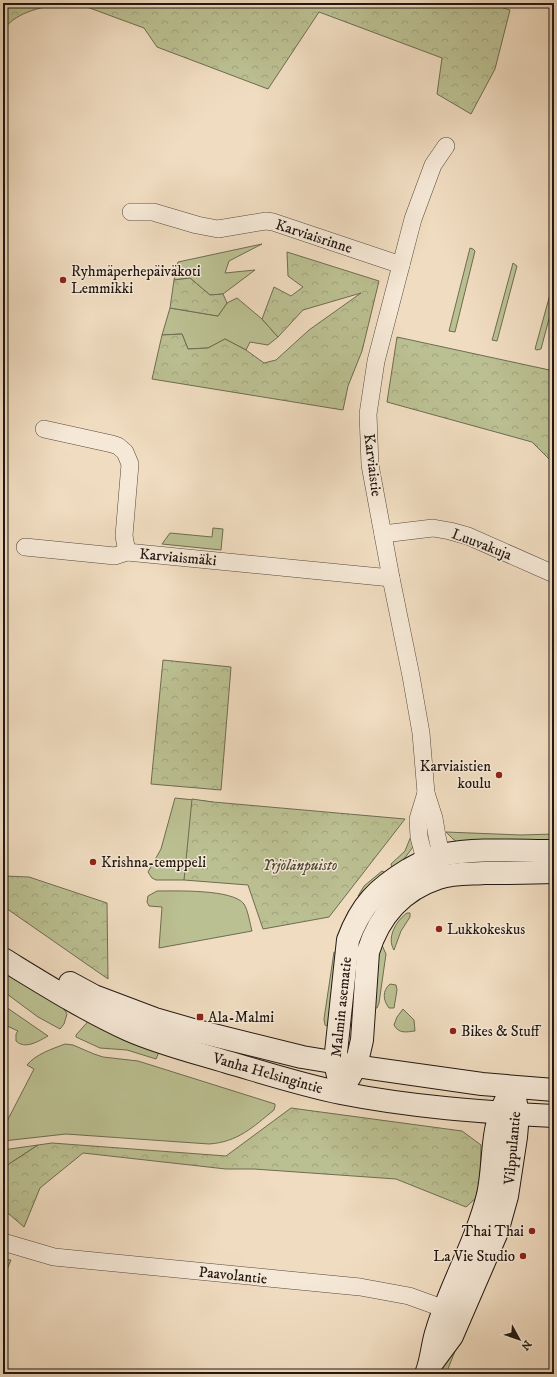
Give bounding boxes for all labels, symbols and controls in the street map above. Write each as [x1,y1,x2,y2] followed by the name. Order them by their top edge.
[273,215,355,258] street label: Karviaisrinne
[71,262,201,298] place label: Ryhmäperhepäiväkoti Lemmikki
[58,275,68,285] marker: Ryhmäperhepäiväkoti Lemmikki
[359,432,386,498] street label: Karviaistie
[449,524,515,565] street label: Luuvakuja
[139,545,217,570] street label: Karviaismäki
[420,757,491,793] place label: Karviaistien koulu
[494,770,504,780] marker: Karviaistien koulu
[101,853,206,872] place label: Krishna-temppeli
[263,856,338,875] park label: Yrjölänpuisto
[88,857,98,867] marker: Krishna-temppeli
[447,920,525,939] place label: Lukkokeskus
[434,924,444,934] marker: Lukkokeskus
[327,956,356,1058] street label: Malmin asematie
[208,1008,274,1027] place label: Ala-Malmi
[195,1012,205,1022] marker: Ala-Malmi
[461,1022,542,1041] place label: Bikes & Stuff
[448,1026,458,1036] marker: Bikes & Stuff
[210,1048,325,1098] street label: Vanha Helsingintie
[500,1111,525,1187] street label: Vilppulantie
[462,1222,524,1241] place label: Thai Thai
[527,1226,537,1236] marker: Thai Thai
[433,1247,515,1266] place label: La Vie Studio
[518,1251,528,1261] marker: La Vie Studio
[198,1262,268,1289] street label: Paavolantie
[499,1319,539,1359] north arrow
[518,1337,534,1353] text: N

